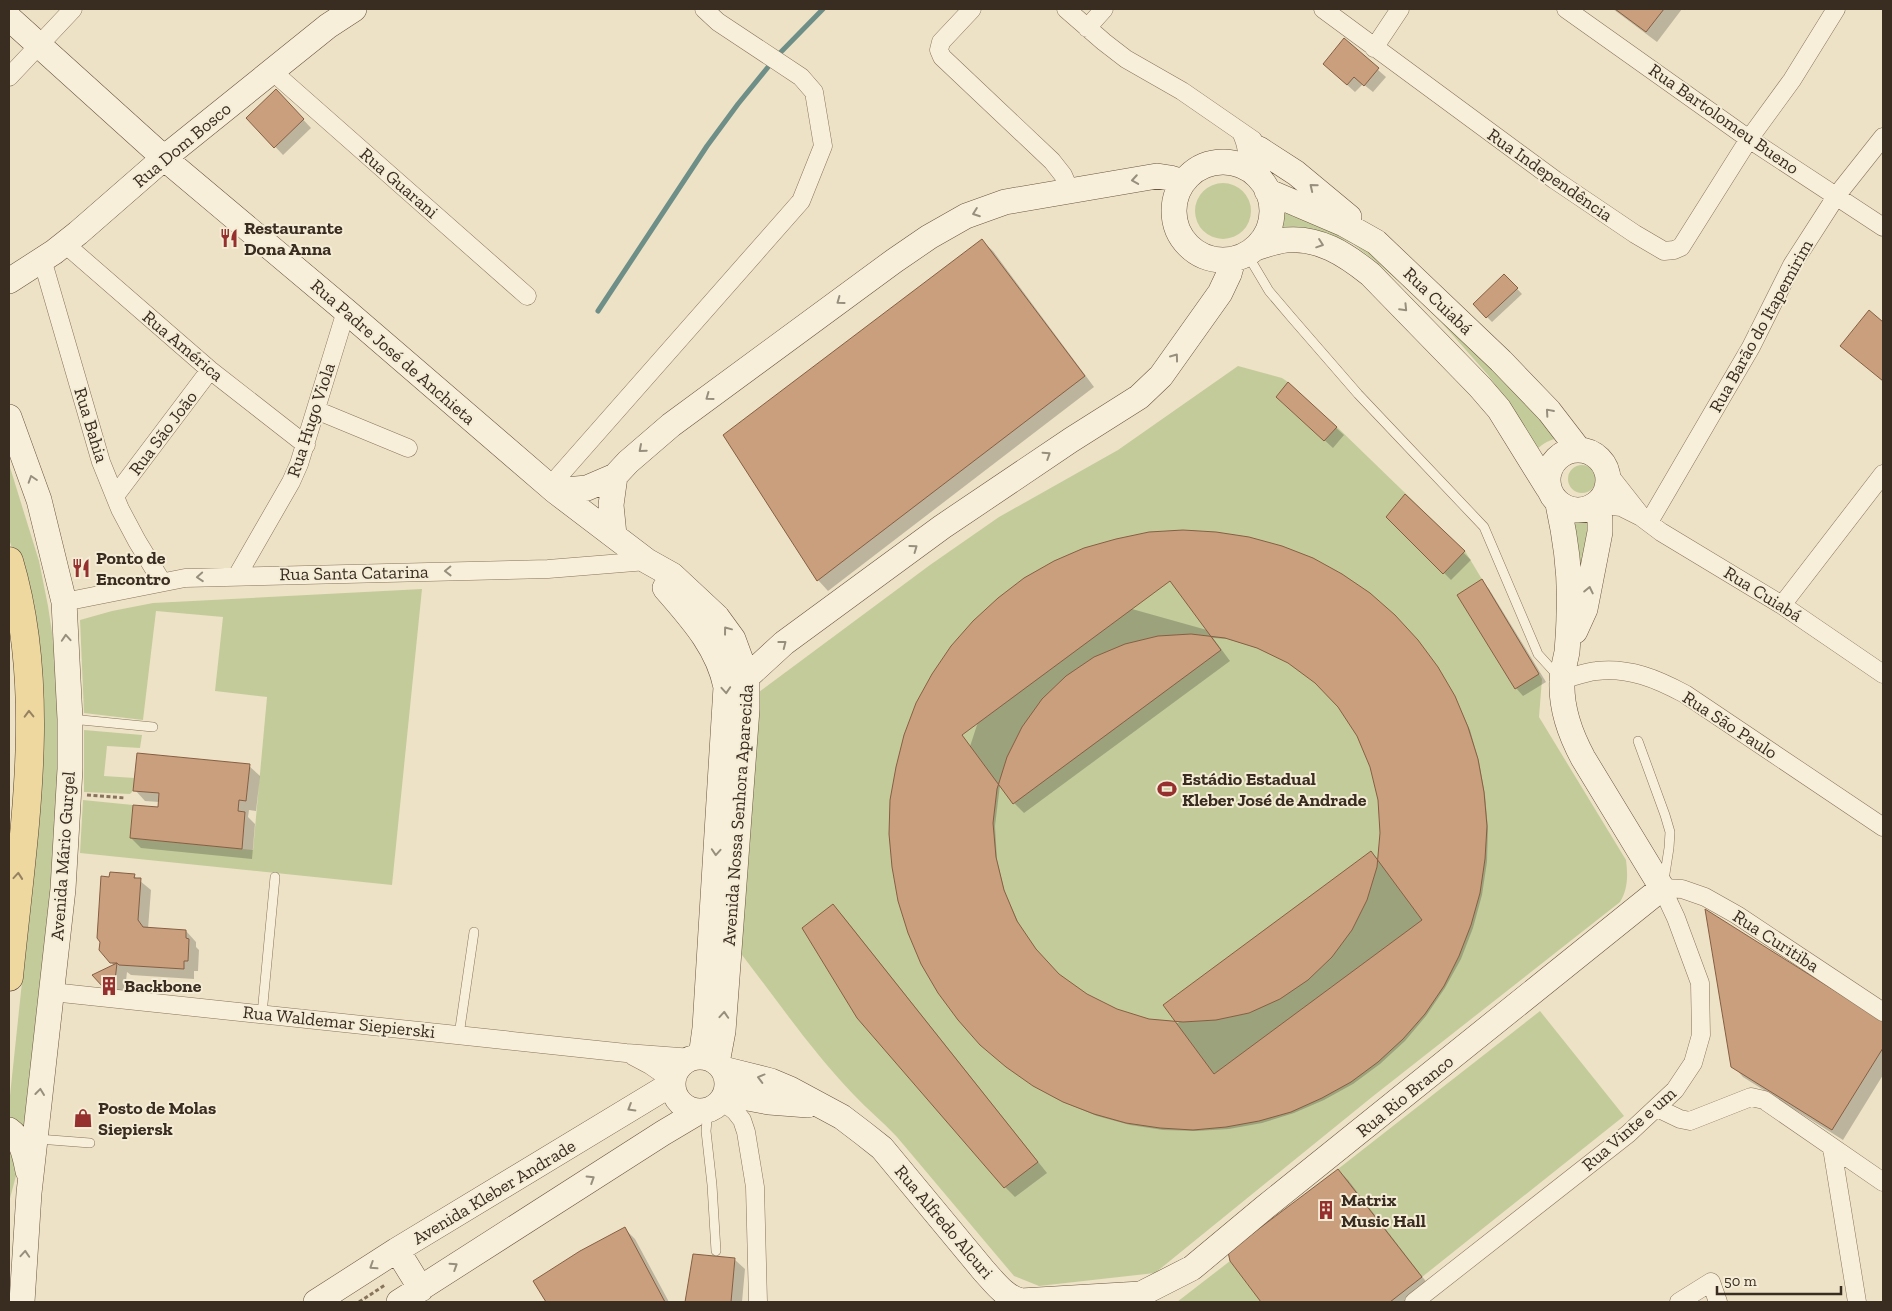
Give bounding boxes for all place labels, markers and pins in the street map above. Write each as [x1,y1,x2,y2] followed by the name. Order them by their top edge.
[244,217,343,260] place label: Restaurante Dona Anna
[218,227,240,249] restaurant icon: Restaurante Dona Anna
[96,547,171,590] place label: Ponto de Encontro
[70,557,92,579] restaurant icon: Ponto de Encontro
[1182,768,1367,811] place label: Estádio Estadual Kleber José de Andrade
[1156,778,1178,800] sports icon: Estádio Estadual Kleber José de Andrade
[98,975,120,997] building icon: Backbone
[124,975,202,997] place label: Backbone
[98,1097,216,1140] place label: Posto de Molas Siepiersk
[72,1107,94,1129] shop icon: Posto de Molas Siepiersk
[1341,1189,1426,1232] place label: Matrix Music Hall
[1315,1199,1337,1221] building icon: Matrix Music Hall

